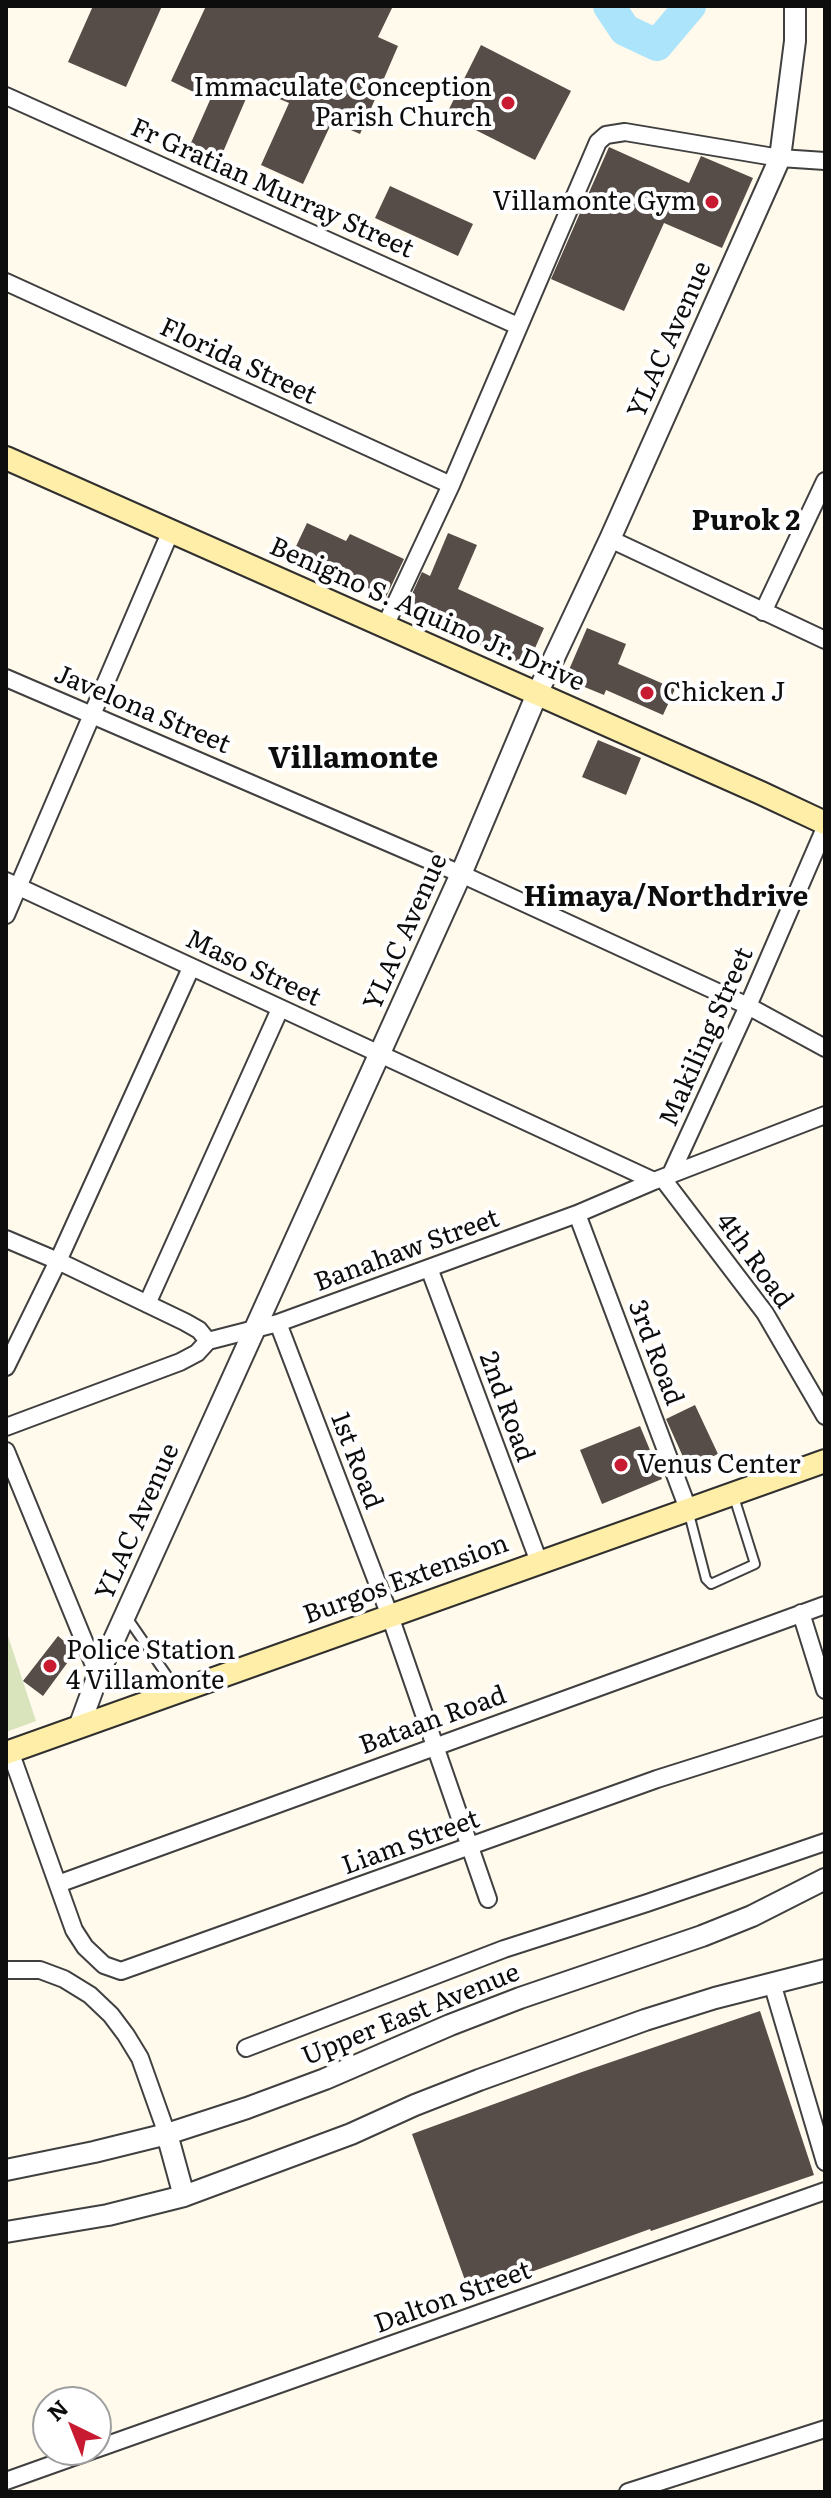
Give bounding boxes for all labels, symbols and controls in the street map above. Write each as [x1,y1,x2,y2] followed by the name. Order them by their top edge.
[194,72,492,134] place label: Immaculate Conception Parish Church
[499,94,517,112] marker: Immaculate Conception Parish Church
[126,112,418,266] street label: Fr Gratian Murray Street
[492,186,696,218] place label: Villamonte Gym
[703,193,721,211] marker: Villamonte Gym
[621,257,719,423] street label: YLAC Avenue
[155,312,321,412] street label: Florida Street
[692,505,800,539] district label: Purok 2
[265,531,589,699] street label: Benigno S. Aquino Jr. Drive
[49,659,235,761] street label: Javelona Street
[663,677,785,709] place label: Chicken J
[638,684,656,702] marker: Chicken J
[268,741,438,777] district label: Villamonte
[357,849,455,1015] street label: YLAC Avenue
[524,881,808,915] district label: Himaya/Northdrive
[180,924,326,1014] street label: Maso Street
[654,943,760,1131] street label: Makiling Street
[310,1203,504,1299] street label: Banahaw Street
[709,1207,799,1315] street label: 4th Road
[621,1296,689,1410] street label: 3rd Road
[472,1348,540,1466] street label: 2nd Road
[323,1408,389,1514] street label: 1st Road
[89,1439,187,1605] street label: YLAC Avenue
[637,1449,801,1481] place label: Venus Center
[612,1456,630,1474] marker: Venus Center
[299,1528,513,1632] street label: Burgos Extension
[66,1635,236,1696] place label: Police Station 4 Villamonte
[41,1657,59,1675] marker: Police Station 4 Villamonte
[355,1680,511,1762] street label: Bataan Road
[338,1804,484,1882] street label: Liam Street
[298,1957,524,2073] street label: Upper East Avenue
[370,2255,536,2341] street label: Dalton Street
[32,2386,112,2466] north arrow
[39,2391,75,2428] text: N

